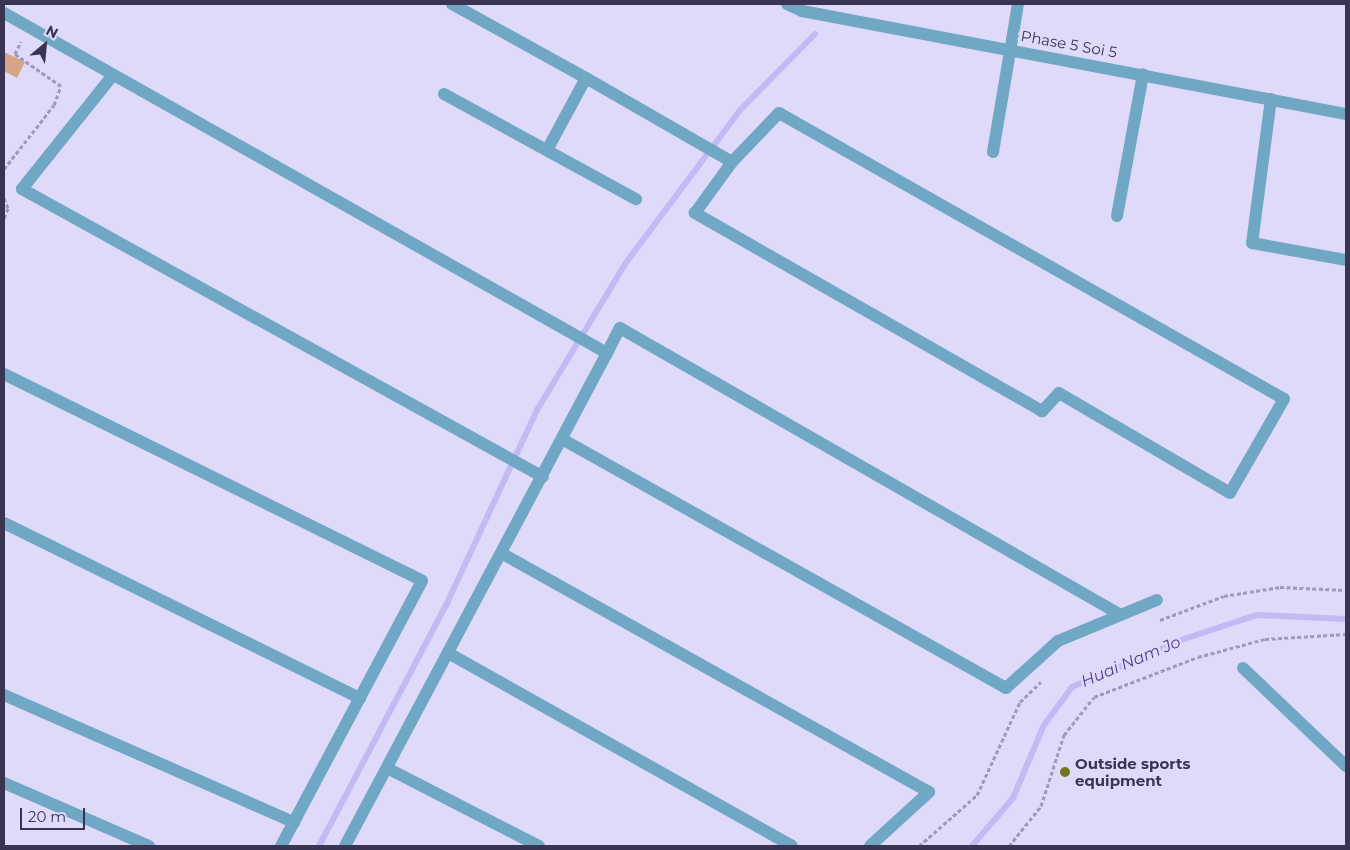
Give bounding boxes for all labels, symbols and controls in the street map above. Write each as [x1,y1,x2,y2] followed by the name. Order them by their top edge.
[20,20,70,70] north arrow
[43,21,61,42] text: N
[1019,27,1119,61] street label: Phase 5 Soi 5
[1078,632,1184,692] water label: Huai Nam Jo
[1075,754,1190,789] place label: Outside sports equipment
[1059,766,1071,778] marker: Outside sports equipment
[22,798,88,830] scale bar
[28,807,66,826] text: 20 m

